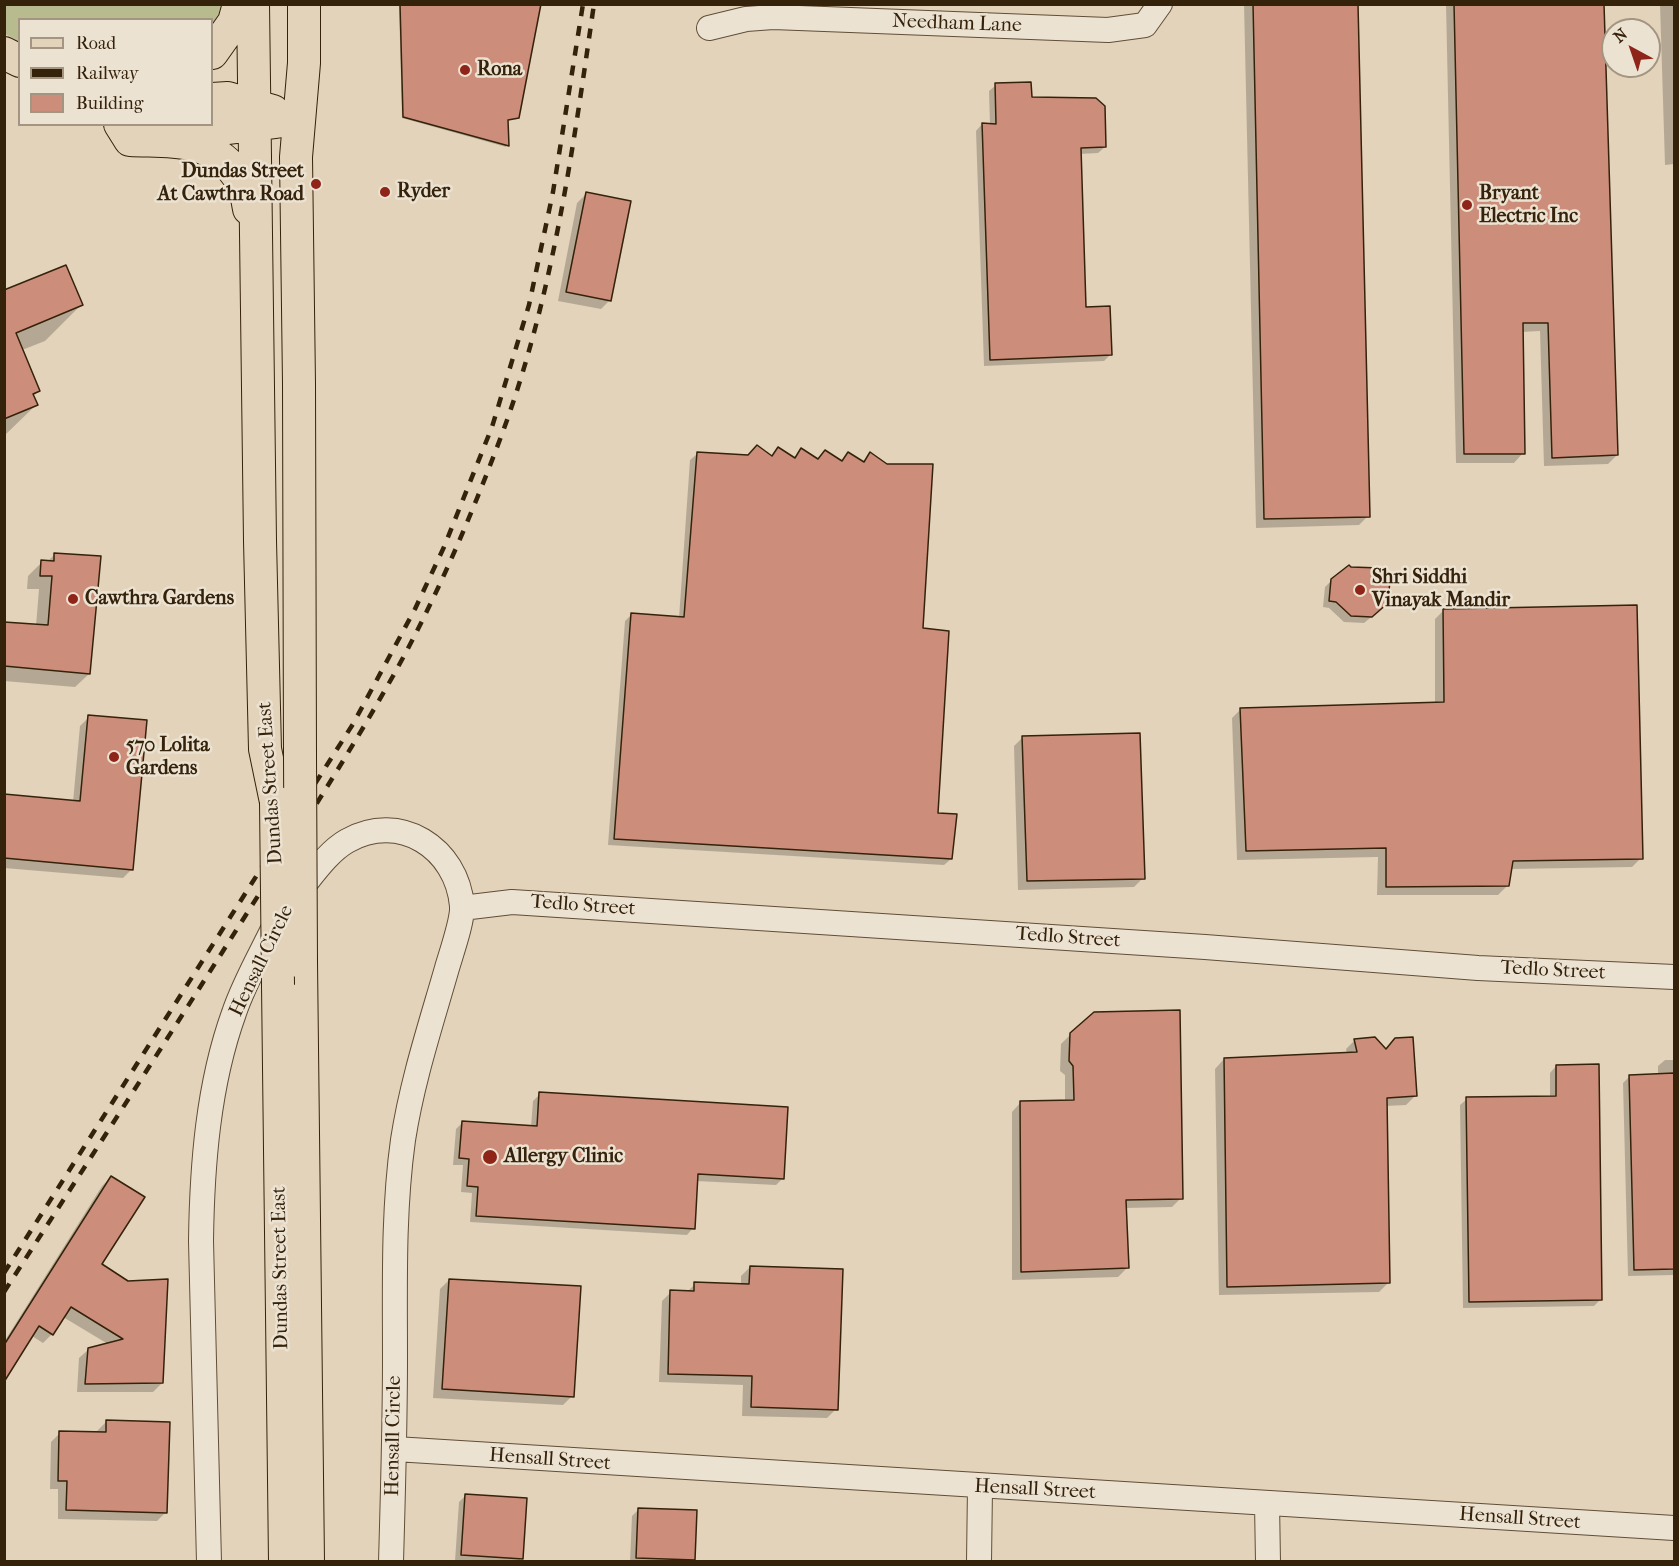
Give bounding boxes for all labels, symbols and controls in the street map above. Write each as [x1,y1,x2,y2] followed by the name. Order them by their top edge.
[892,10,1022,38] street label: Needham Lane
[18,18,213,126] legend
[1601,18,1661,78] north arrow
[1610,24,1631,47] text: N
[76,33,116,54] text: Road
[477,58,522,82] place label: Rona
[76,63,139,84] text: Railway
[458,63,472,77] marker: Rona
[76,93,143,114] text: Building
[158,160,304,207] place label: Dundas Street At Cawthra Road
[309,177,323,191] marker: Dundas Street At Cawthra Road
[397,180,450,204] place label: Ryder
[1479,182,1578,229] place label: Bryant Electric Inc
[378,185,392,199] marker: Ryder
[1460,198,1474,212] marker: Bryant Electric Inc
[1372,566,1510,613] place label: Shri Siddhi Vinayak Mandir
[1353,583,1367,597] marker: Shri Siddhi Vinayak Mandir
[85,587,234,611] place label: Cawthra Gardens
[66,592,80,606] marker: Cawthra Gardens
[253,701,289,865] street label: Dundas Street East
[126,734,209,781] place label: 570 Lolita Gardens
[107,750,121,764] marker: 570 Lolita Gardens
[530,890,636,922] street label: Tedlo Street
[225,901,299,1021] street label: Hensall Circle
[1015,922,1121,954] street label: Tedlo Street
[1500,956,1606,986] street label: Tedlo Street
[504,1145,623,1169] place label: Allergy Clinic
[481,1148,499,1166] marker: Allergy Clinic
[268,1186,294,1350] street label: Dundas Street East
[381,1375,407,1497] street label: Hensall Circle
[488,1444,612,1476] street label: Hensall Street
[974,1475,1096,1505] street label: Hensall Street
[1458,1503,1582,1535] street label: Hensall Street

